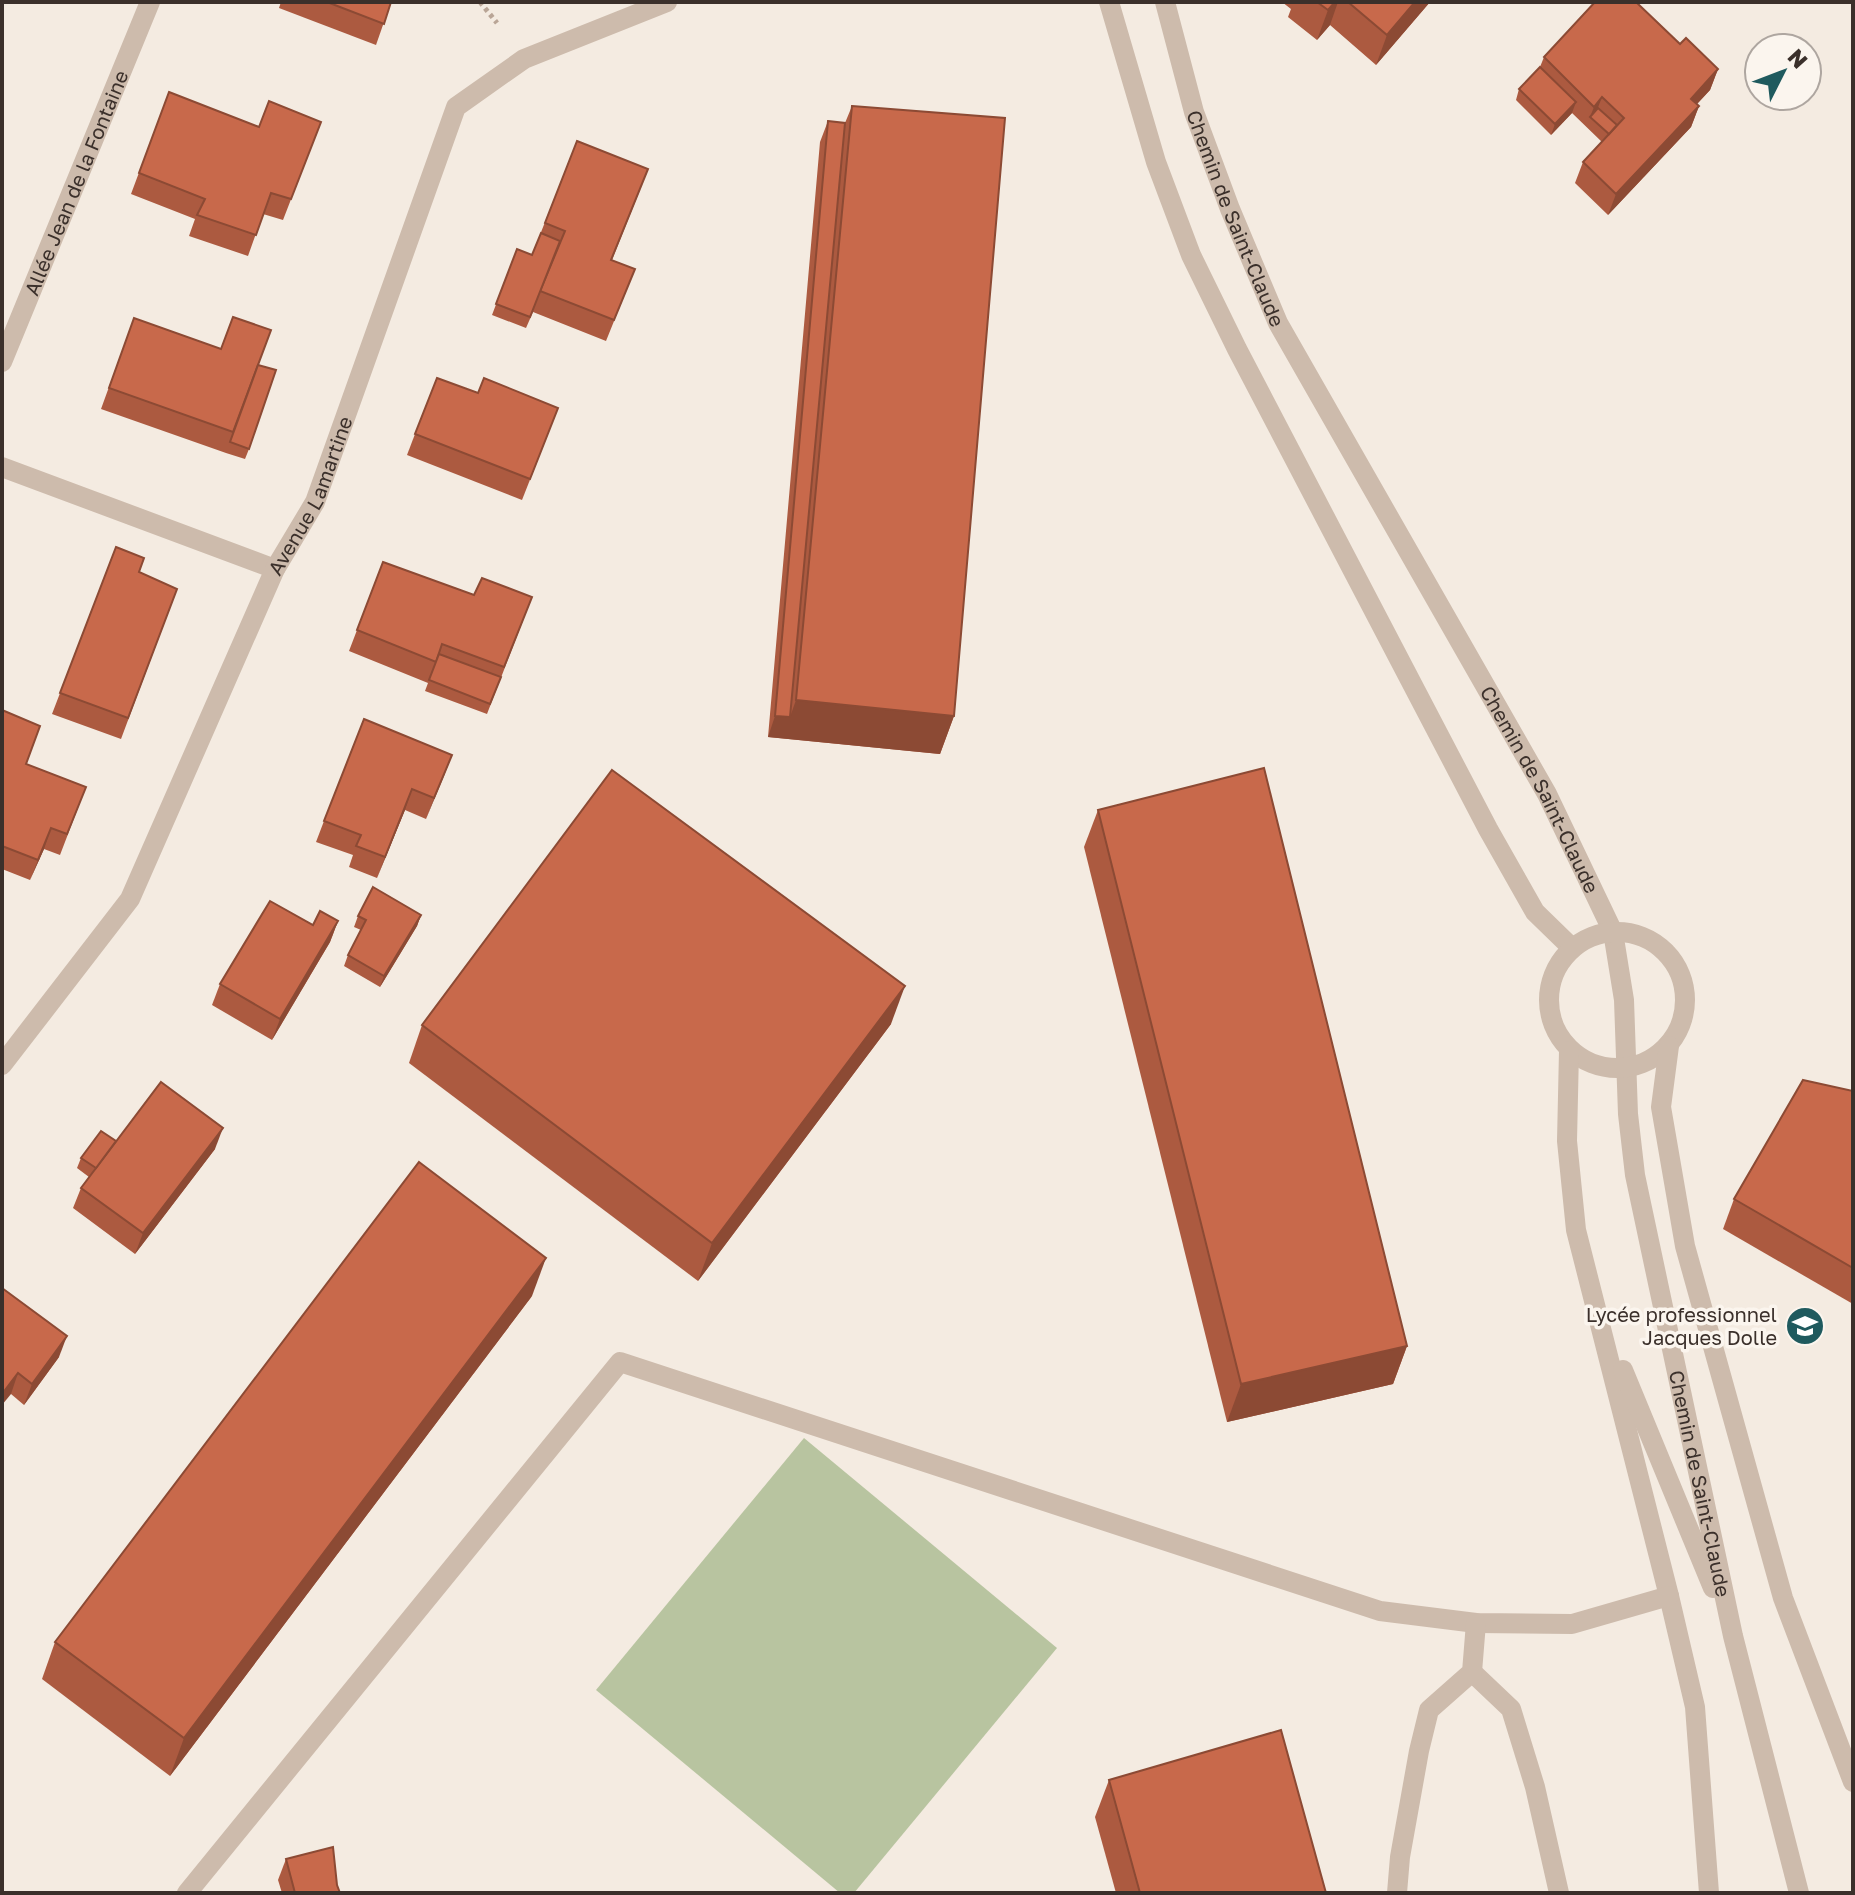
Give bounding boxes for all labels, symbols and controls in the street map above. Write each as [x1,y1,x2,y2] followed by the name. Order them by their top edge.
[1743,32,1823,112] north arrow
[1783,43,1814,74] text: N
[19,66,133,299] street label: Allée Jean de la Fontaine
[1182,107,1290,330] street label: Chemin de Saint-Claude
[262,413,357,579] street label: Avenue Lamartine
[1476,681,1605,897] street label: Chemin de Saint-Claude
[1586,1302,1777,1349] place label: Lycée professionnel Jacques Dolle
[1784,1305,1826,1347] school or university icon: Lycée professionnel Jacques Dolle
[1665,1368,1736,1599] street label: Chemin de Saint-Claude

